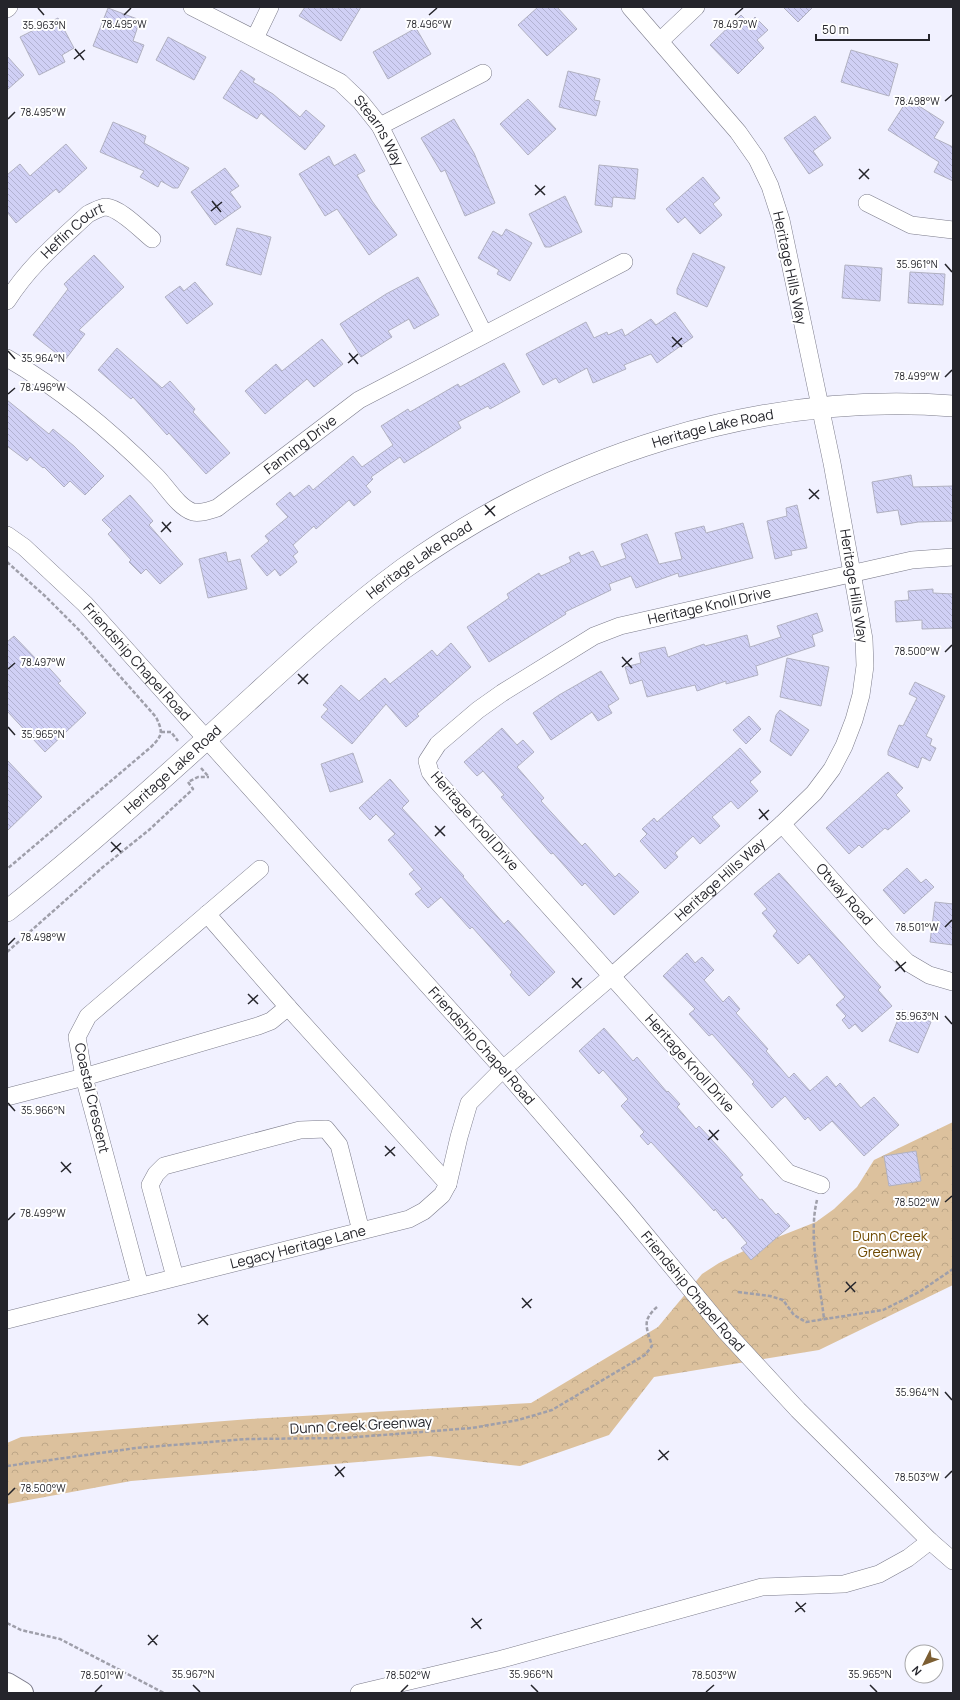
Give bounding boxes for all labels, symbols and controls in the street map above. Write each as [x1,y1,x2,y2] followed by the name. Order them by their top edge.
[816,16,929,42] scale bar
[102,17,147,31] text: 78.495°W
[406,17,452,31] text: 78.496°W
[713,17,758,31] text: 78.497°W
[22,18,66,32] text: 35.963°N
[822,21,849,38] text: 50 m
[350,90,409,170] street label: Stearns Way
[894,94,940,108] text: 78.498°W
[21,105,66,119] text: 78.495°W
[36,198,107,262] street label: Heflin Court
[769,209,812,327] street label: Heritage Hills Way
[896,257,938,271] text: 35.961°N
[21,351,65,365] text: 35.964°N
[894,369,940,383] text: 78.499°W
[20,380,66,394] text: 78.496°W
[649,404,775,452] street label: Heritage Lake Road
[260,410,340,478] street label: Fanning Drive
[362,516,475,603] street label: Heritage Lake Road
[836,527,873,645] street label: Heritage Hills Way
[646,582,773,628] street label: Heritage Knoll Drive
[79,599,195,724] street label: Friendship Chapel Road
[894,644,940,658] text: 78.500°W
[21,655,66,669] text: 78.497°W
[120,720,225,818] street label: Heritage Lake Road
[21,727,65,741] text: 35.965°N
[427,767,524,874] street label: Heritage Knoll Drive
[670,833,770,925] street label: Heritage Hills Way
[812,859,877,929] street label: Otway Road
[896,920,939,934] text: 78.501°W
[20,930,66,944] text: 78.498°W
[424,982,540,1108] street label: Friendship Chapel Road
[895,1009,939,1023] text: 35.963°N
[641,1010,739,1116] street label: Heritage Knoll Drive
[71,1041,115,1155] street label: Coastal Crescent
[21,1103,65,1117] text: 35.966°N
[895,1195,940,1209] text: 78.502°W
[20,1206,66,1220] text: 78.499°W
[228,1220,368,1273] street label: Legacy Heritage Lane
[852,1226,929,1261] park label: Dunn Creek Greenway
[637,1227,749,1355] street label: Friendship Chapel Road
[895,1385,939,1399] text: 35.964°N
[289,1411,433,1438] street label: Dunn Creek Greenway
[895,1470,940,1484] text: 78.503°W
[20,1481,66,1495] text: 78.500°W
[904,1644,944,1684] north arrow
[908,1663,924,1679] text: N
[172,1667,214,1681] text: 35.967°N
[509,1667,553,1681] text: 35.966°N
[848,1667,892,1681] text: 35.965°N
[81,1668,124,1682] text: 78.501°W
[386,1668,431,1682] text: 78.502°W
[692,1668,737,1682] text: 78.503°W

